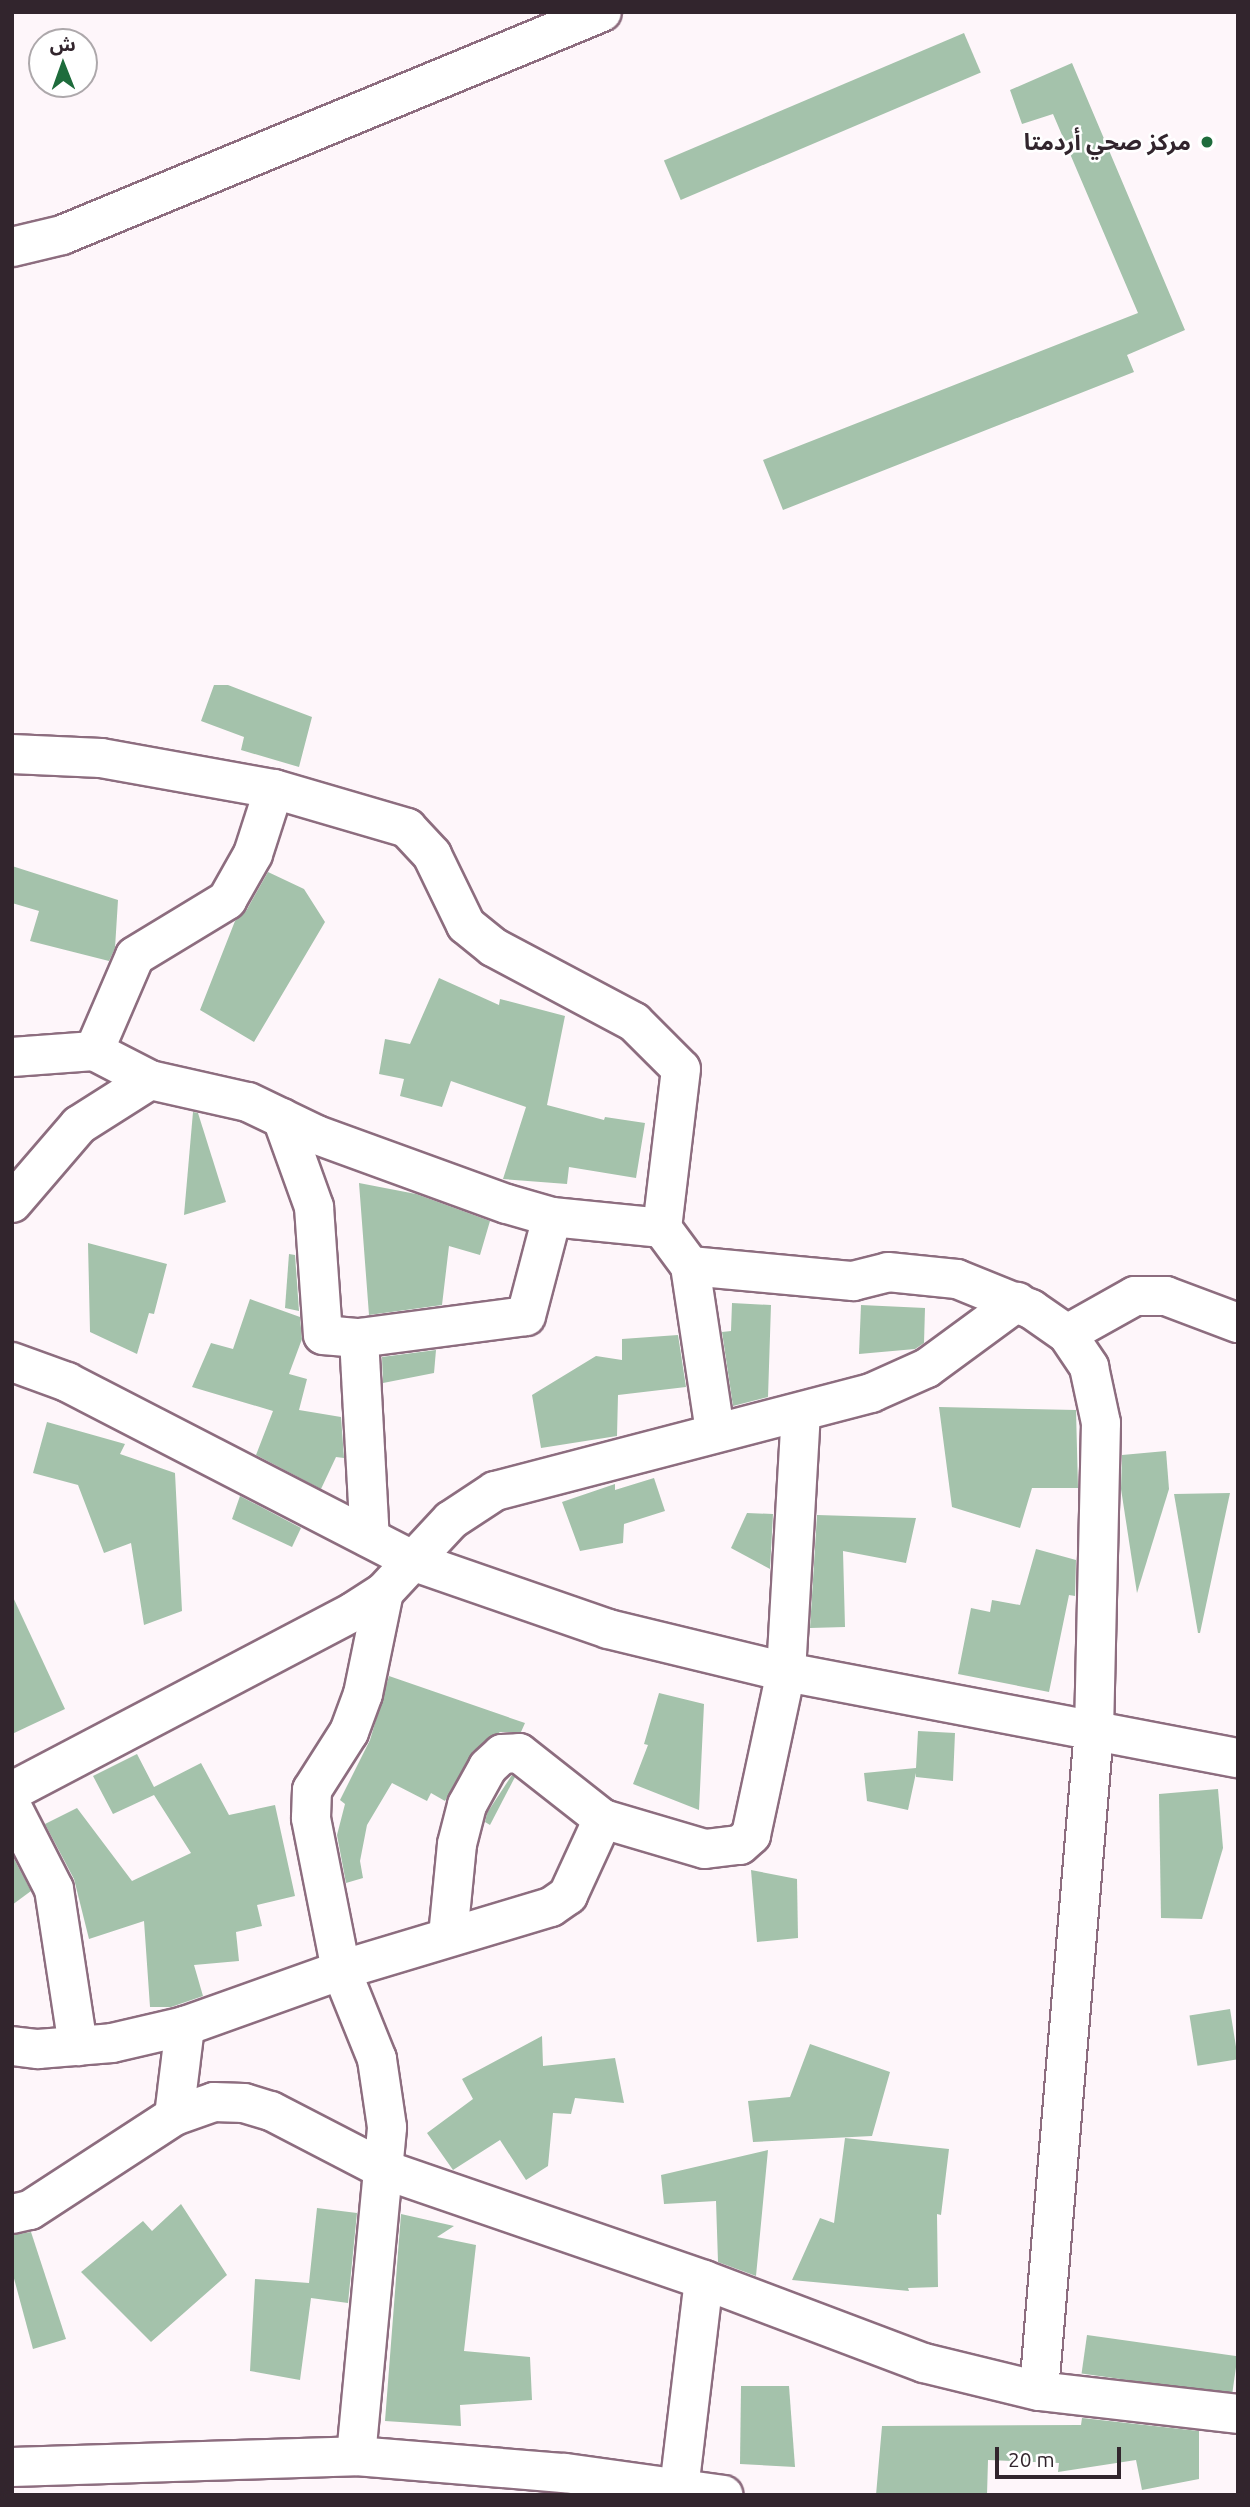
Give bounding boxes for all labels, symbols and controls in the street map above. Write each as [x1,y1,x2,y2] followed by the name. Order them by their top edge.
[28,28,98,98] north arrow
[49,33,76,55] text: ش
[1024,128,1191,156] place label: مركز صحي أردمتا
[1197,132,1217,152] marker: مركز صحي أردمتا
[998,2434,1124,2478] scale bar
[1008,2447,1055,2471] text: 20 m

